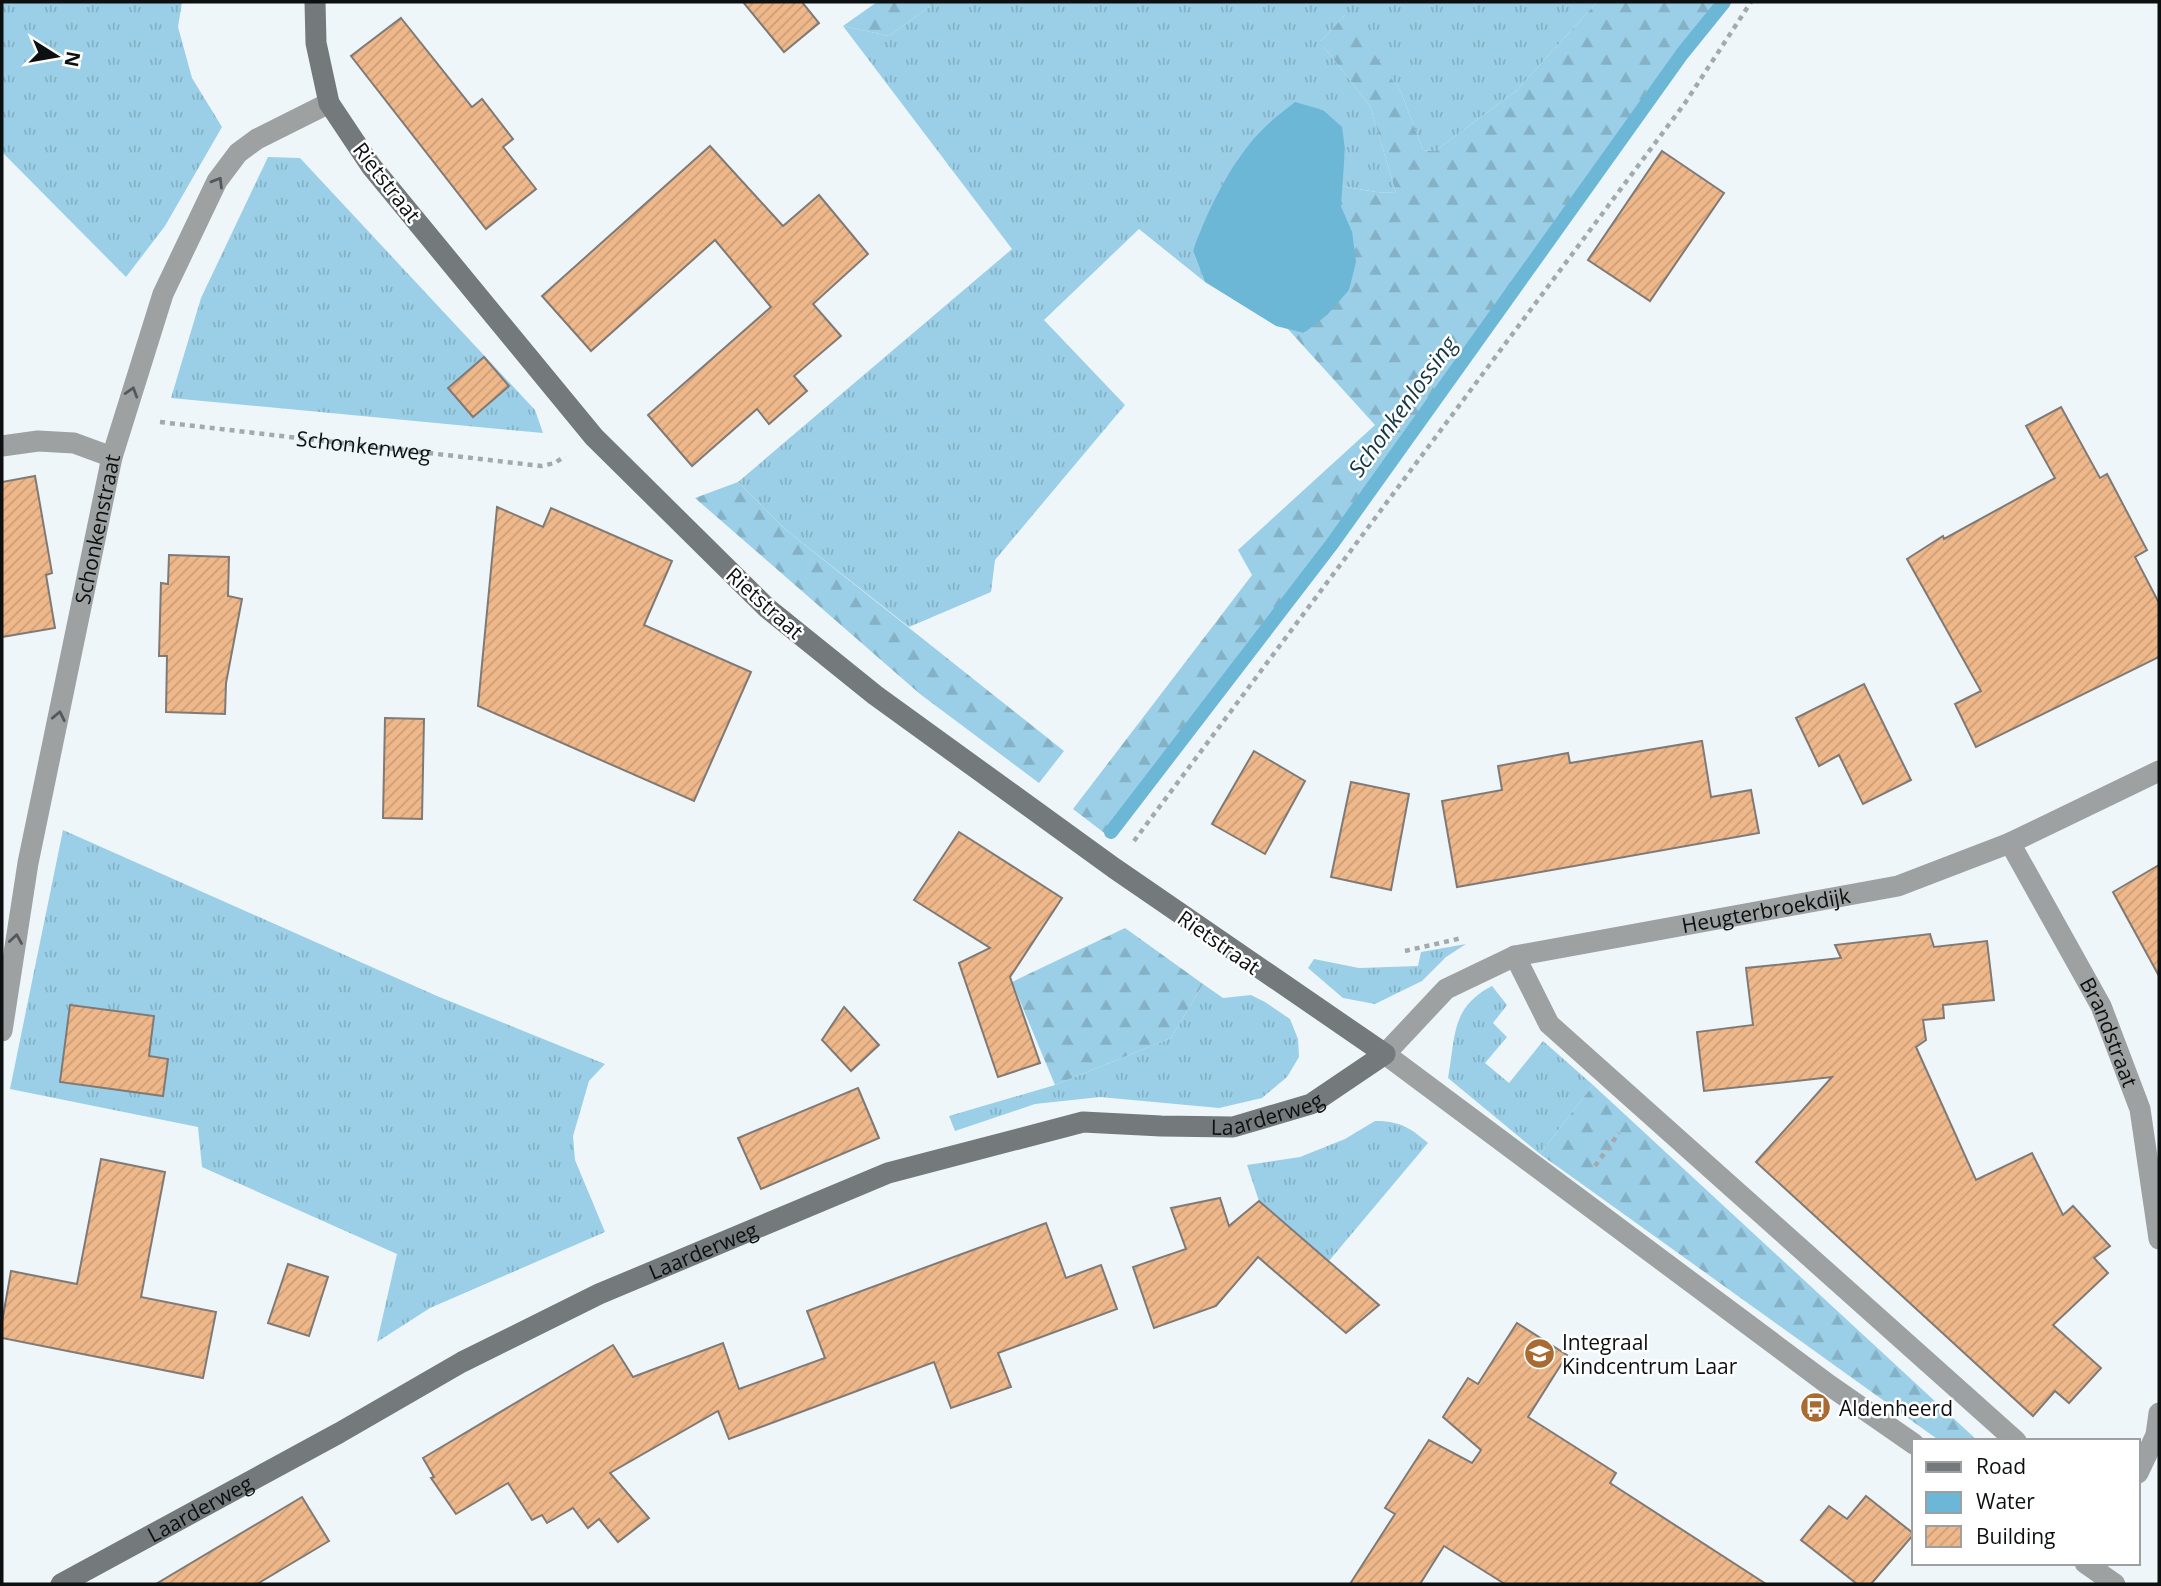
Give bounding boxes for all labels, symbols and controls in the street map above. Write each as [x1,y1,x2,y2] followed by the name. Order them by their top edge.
[21,21,91,91] north arrow
[58,49,87,69] text: N
[347,136,427,228] street label: Rietstraat
[209,177,222,190] one-way arrow
[1340,328,1465,483] water label: Schonkenlossing
[124,386,138,399] one-way arrow
[295,424,432,467] street label: Schonkenweg
[68,451,126,607] street label: Schonkenstraat
[721,561,809,645] street label: Rietstraat
[50,710,65,722] one-way arrow
[1679,881,1853,939] street label: Heugterbroekdijk
[1172,903,1266,981] street label: Rietstraat
[8,933,23,945] one-way arrow
[2074,972,2144,1091] street label: Brandstraat
[1211,1086,1329,1141] street label: Laarderweg
[644,1215,762,1286] street label: Laarderweg
[1562,1328,1738,1380] place label: Integraal Kindcentrum Laar
[1522,1337,1556,1371] school or university icon: Integraal Kindcentrum Laar
[1799,1391,1833,1425] bus stop icon: Aldenheerd
[1839,1394,1953,1422] place label: Aldenheerd
[1912,1439,2140,1565] legend
[1976,1452,2026,1480] text: Road
[142,1469,257,1548] street label: Laarderweg
[1976,1487,2035,1515] text: Water
[1976,1522,2055,1550] text: Building

